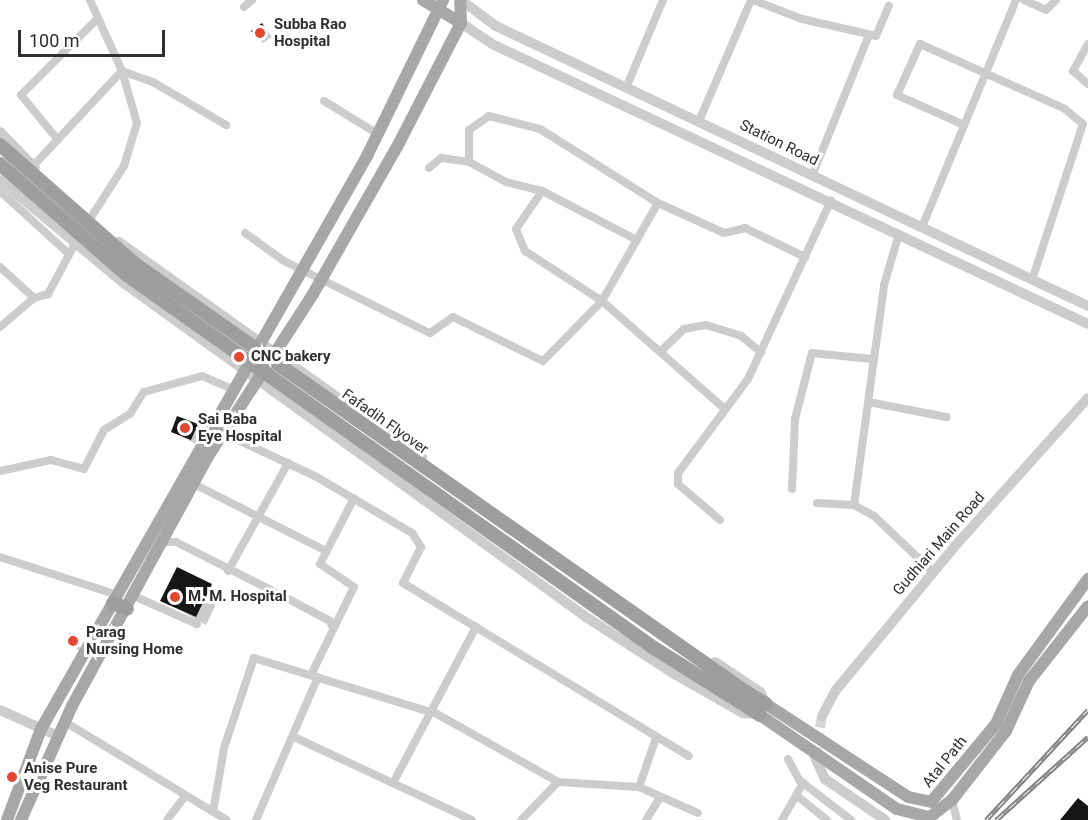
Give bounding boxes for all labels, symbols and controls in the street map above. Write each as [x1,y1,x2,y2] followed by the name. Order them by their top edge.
[274,15,346,50] place label: Subba Rao Hospital
[21,18,168,56] scale bar
[251,24,269,42] marker: Subba Rao Hospital
[29,30,80,51] text: 100 m
[737,116,821,170] street label: Station Road
[251,348,331,366] place label: CNC bakery
[232,350,246,364] marker: CNC bakery
[338,386,432,458] street label: Fafadih Flyover
[198,410,282,445] place label: Sai Baba Eye Hospital
[176,419,194,437] marker: Sai Baba Eye Hospital
[889,489,989,599] street label: Gudhiari Main Road
[166,588,184,606] marker: M. M. Hospital
[188,588,287,606] place label: M. M. Hospital
[86,623,183,658] place label: Parag Nursing Home
[64,632,82,650] marker: Parag Nursing Home
[919,733,971,791] street label: Atal Path
[24,759,128,794] place label: Anise Pure Veg Restaurant
[5,770,19,784] marker: Anise Pure Veg Restaurant

